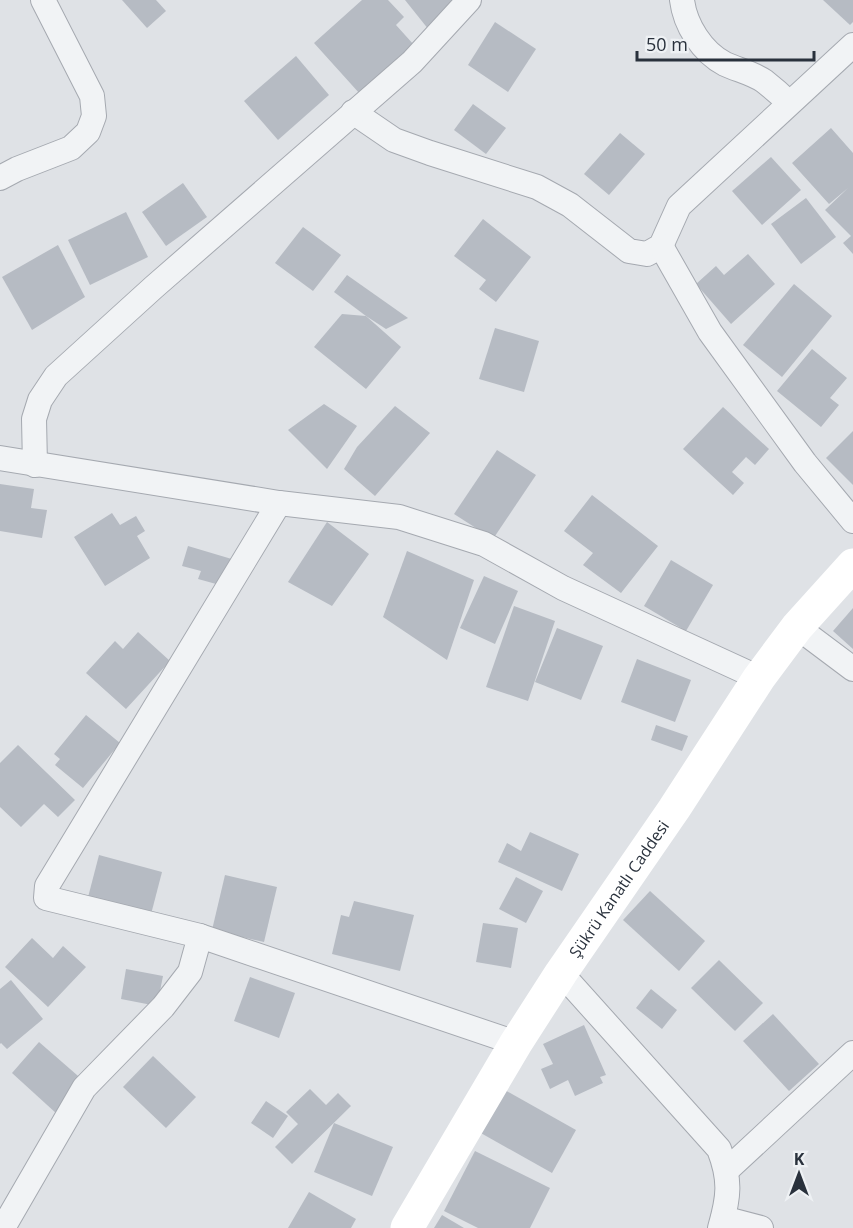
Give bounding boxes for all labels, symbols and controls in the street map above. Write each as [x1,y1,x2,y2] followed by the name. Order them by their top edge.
[637,24,814,62] scale bar
[646,32,688,56] text: 50 m
[564,816,674,962] street label: Şükrü Kanatlı Caddesi
[769,1144,829,1204] north arrow
[794,1148,805,1170] text: K

